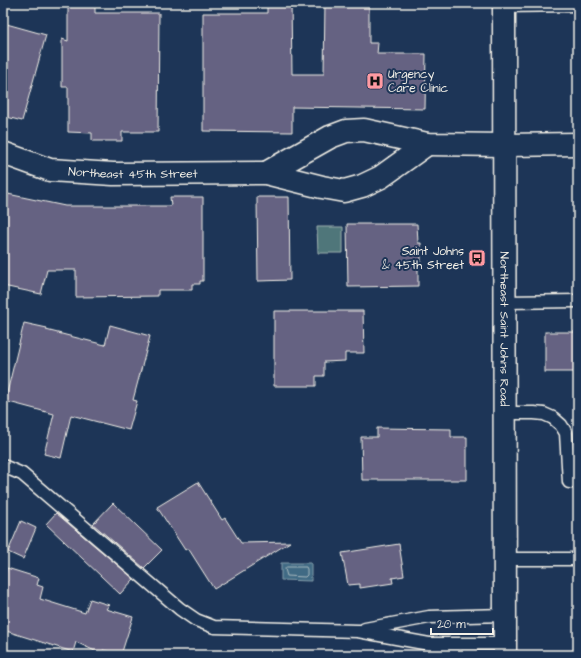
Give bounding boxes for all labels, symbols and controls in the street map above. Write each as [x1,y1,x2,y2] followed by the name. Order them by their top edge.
[388,66,449,97] place label: Urgency Care Clinic
[365,71,385,91] hospital icon: Urgency Care Clinic
[68,163,198,183] street label: Northeast 45th Street
[382,243,464,274] place label: Saint Johns & 45th Street
[467,248,487,268] bus stop icon: Saint Johns & 45th Street
[496,252,513,406] street label: Northeast Saint Johns Road
[431,610,493,636] scale bar
[437,616,466,633] text: 20 m

